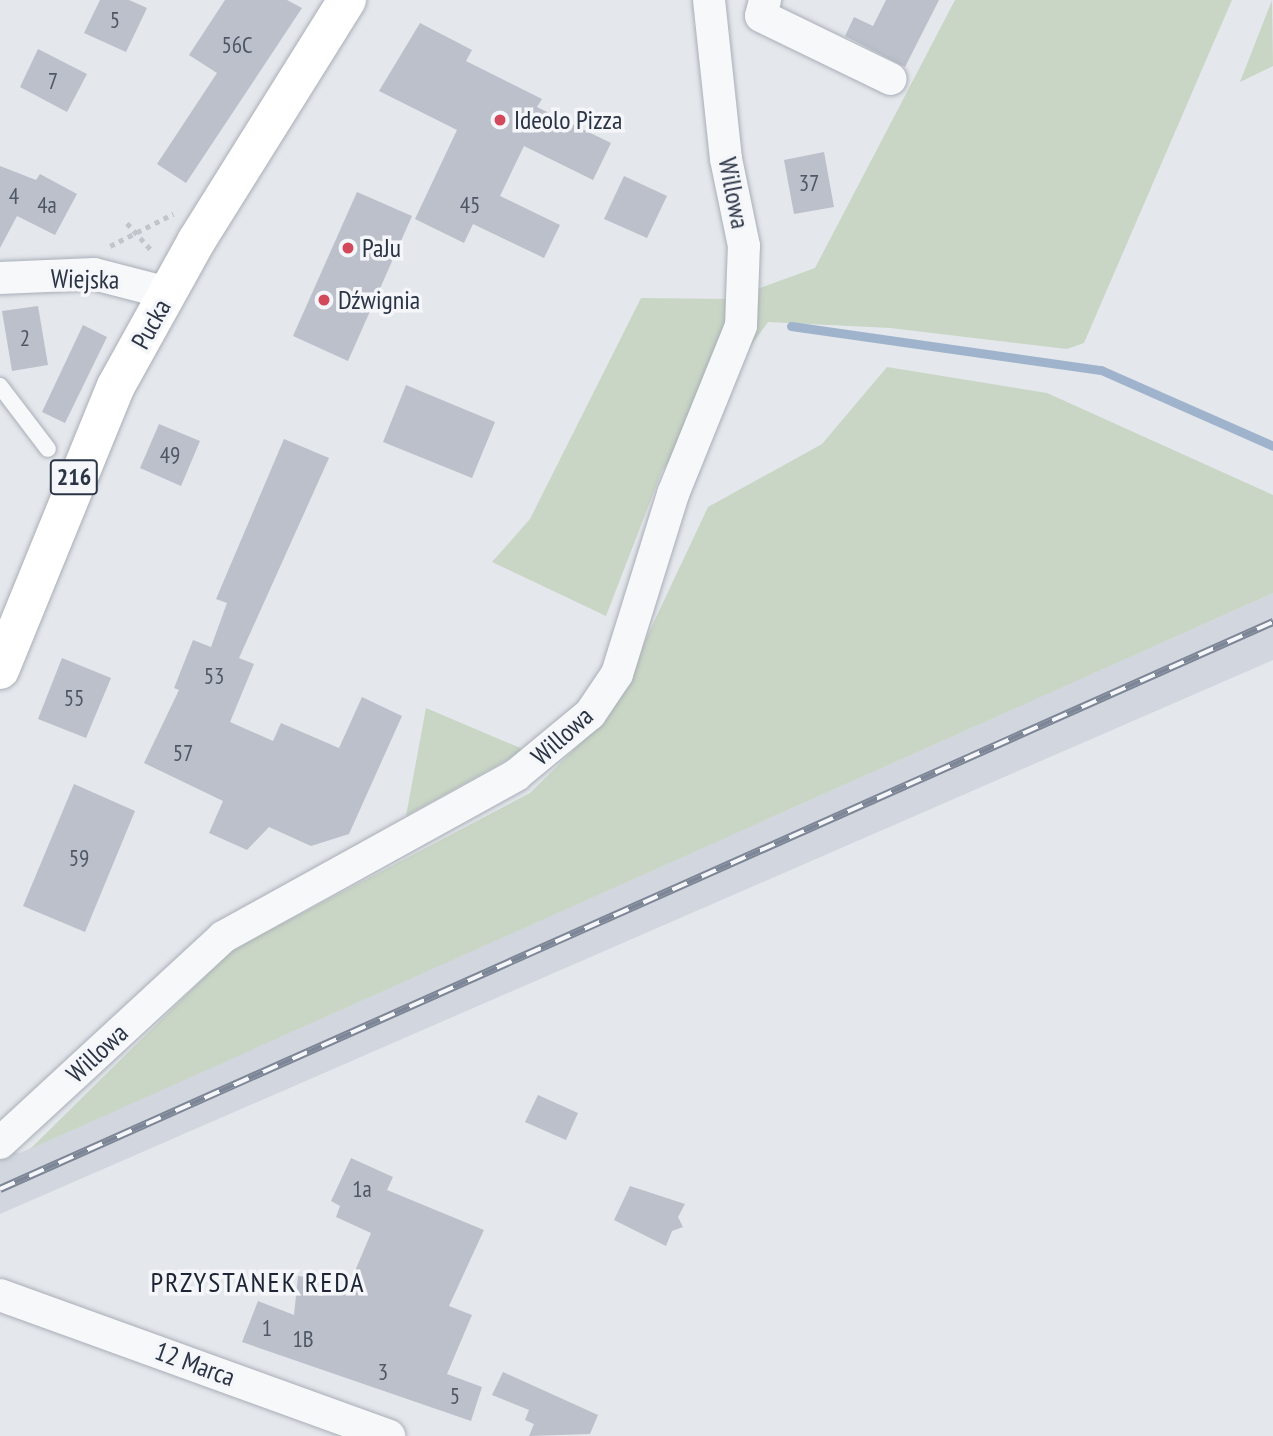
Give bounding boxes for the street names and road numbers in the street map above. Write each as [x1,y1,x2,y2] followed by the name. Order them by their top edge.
[712,155,756,231] street label: Willowa
[50,263,120,295] street label: Wiejska
[125,294,177,354] street label: Pucka
[50,456,98,498] road number: 216
[525,700,599,772] street label: Willowa
[60,1017,134,1089] street label: Willowa
[151,1335,239,1393] street label: 12 Marca

